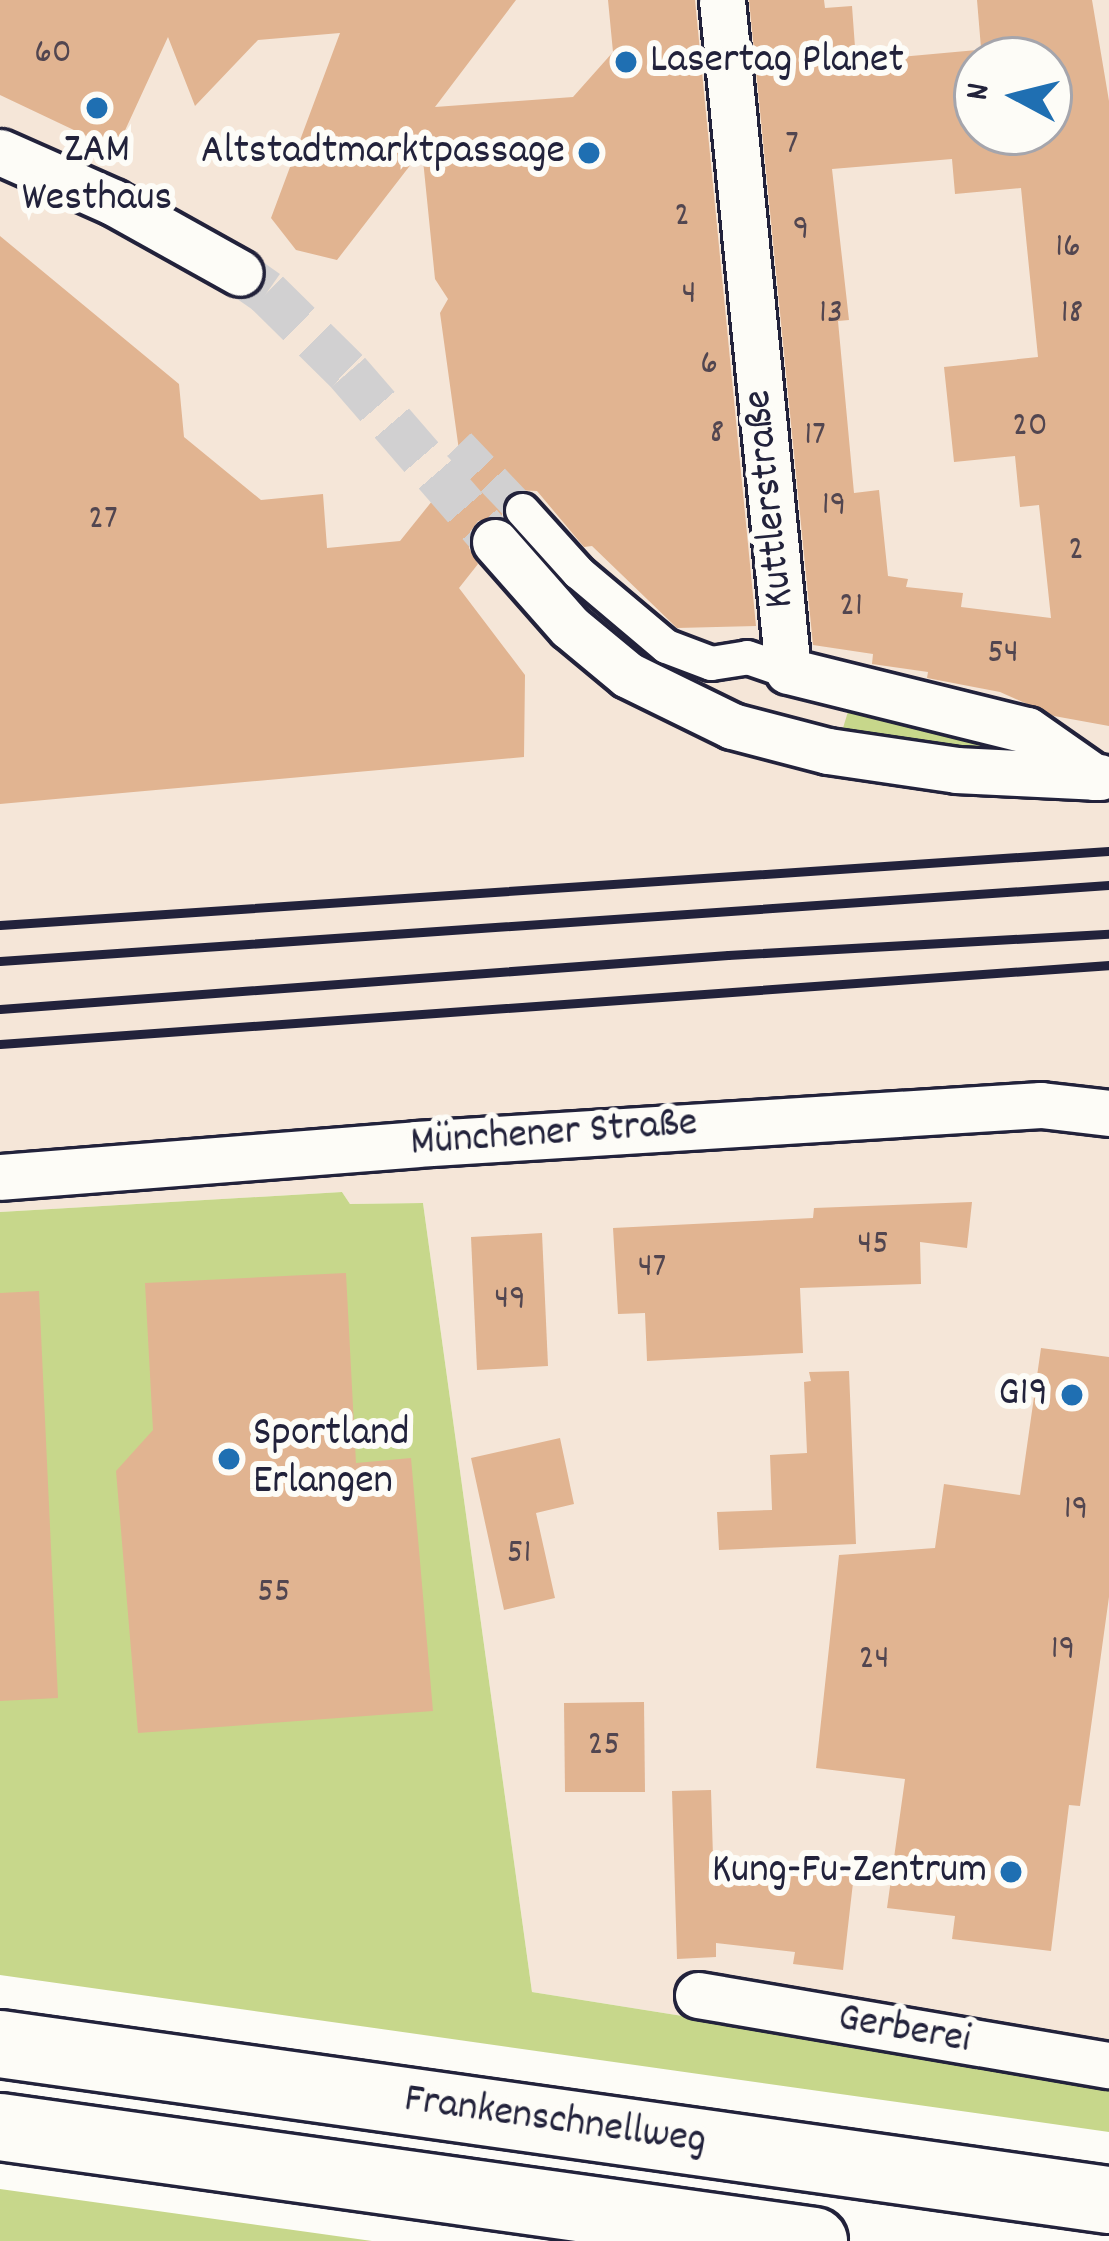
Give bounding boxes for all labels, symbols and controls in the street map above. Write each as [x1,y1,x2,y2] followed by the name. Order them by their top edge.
[34,33,72,77] house number: 60
[953,36,1073,156] north arrow
[650,37,904,87] place label: Lasertag Planet
[613,49,639,75] marker: Lasertag Planet
[955,81,1004,103] text: N
[84,95,110,121] marker: ZAM Westhaus
[785,124,799,168] house number: 7
[22,127,172,225] place label: ZAM Westhaus
[201,128,565,178] place label: Altstadtmarktpassage
[576,140,602,166] marker: Altstadtmarktpassage
[674,196,690,240] house number: 2
[793,209,809,253] house number: 9
[1055,227,1081,271] house number: 16
[682,274,696,318] house number: 4
[819,293,843,337] house number: 13
[1061,293,1083,337] house number: 18
[700,344,718,388] house number: 6
[734,387,808,611] street label: Kuttlerstraße
[1012,406,1048,450] house number: 20
[710,413,724,457] house number: 8
[804,415,826,459] house number: 17
[822,485,846,529] house number: 19
[88,499,118,543] house number: 27
[1068,530,1084,574] house number: 2
[839,586,863,630] house number: 21
[987,633,1019,677] house number: 54
[409,1100,699,1170] street label: Münchener Straße
[857,1224,889,1268] house number: 45
[638,1247,666,1291] house number: 47
[494,1279,526,1323] house number: 49
[998,1370,1048,1420] place label: G19
[1059,1382,1085,1408] marker: G19
[253,1410,409,1508] place label: Sportland Erlangen
[216,1446,242,1472] marker: Sportland Erlangen
[1064,1489,1088,1533] house number: 19
[507,1533,531,1577] house number: 51
[257,1572,291,1616] house number: 55
[1051,1629,1075,1673] house number: 19
[859,1639,889,1683] house number: 24
[588,1725,620,1769] house number: 25
[712,1847,987,1897] place label: Kung-Fu-Zentrum
[998,1859,1024,1885] marker: Kung-Fu-Zentrum
[834,1995,974,2067] street label: Gerberei
[401,2076,709,2168] street label: Frankenschnellweg

